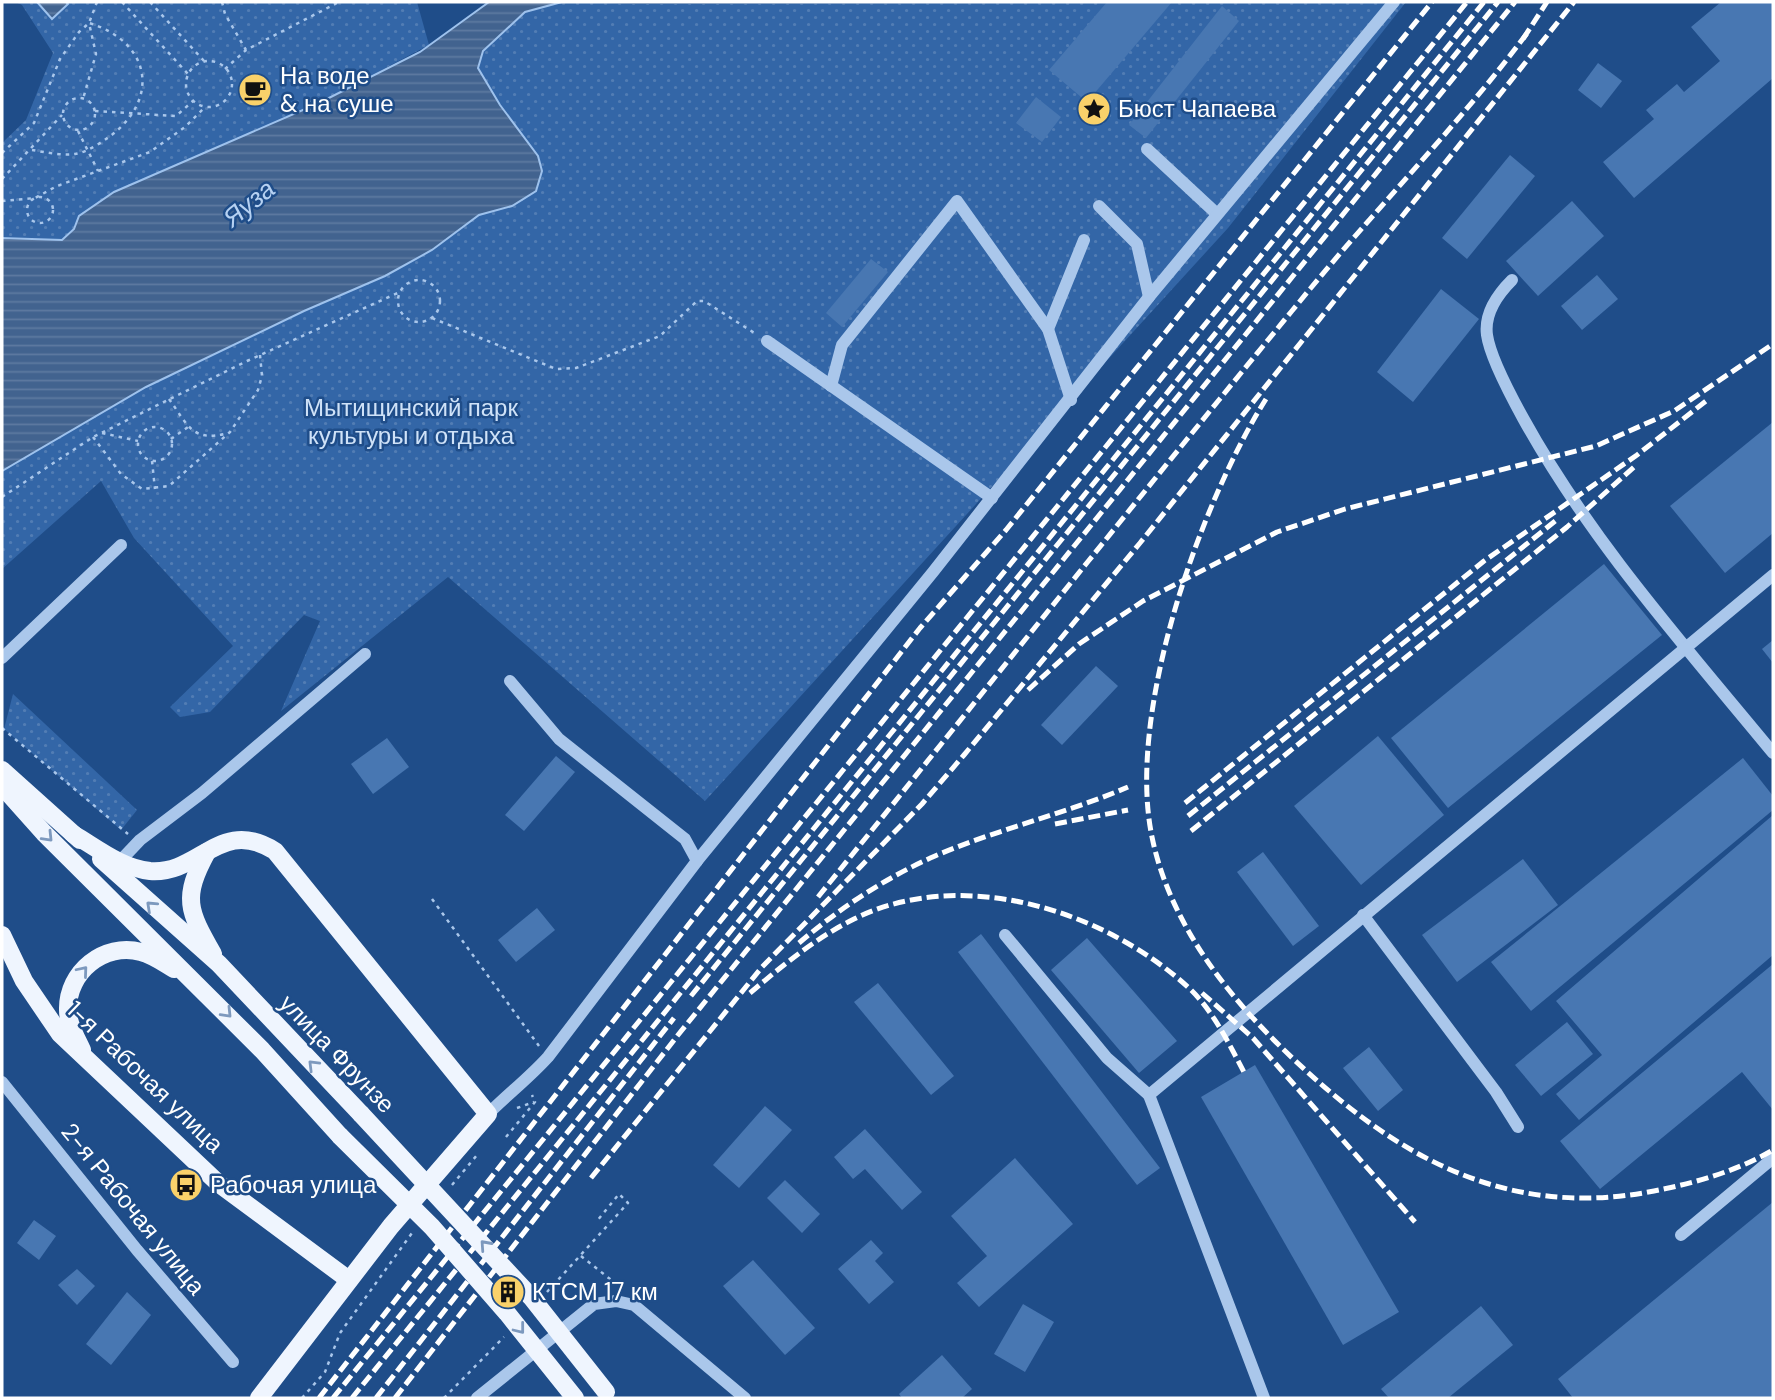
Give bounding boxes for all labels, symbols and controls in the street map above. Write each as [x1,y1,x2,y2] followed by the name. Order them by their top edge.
[280,60,394,119] place label: На воде & на суше
[236,71,274,109] cafe icon: На воде & на суше
[1075,90,1113,128] place icon: Бюст Чапаева
[1118,93,1277,124] place label: Бюст Чапаева
[215,172,282,235] water label: Яуза
[304,392,518,451] park label: Мытищинский парк культуры и отдыха
[39,828,52,841] one-way arrow
[146,901,159,914] one-way arrow
[75,967,87,980] one-way arrow
[273,988,402,1119] street label: улица Фрунзе
[60,994,231,1160] street label: 1-я Рабочая улица
[219,1005,232,1018] one-way arrow
[309,1060,322,1073] one-way arrow
[54,1116,213,1302] street label: 2-я Рабочая улица
[167,1166,205,1204] bus stop icon: Рабочая улица
[210,1169,377,1200] place label: Рабочая улица
[480,1241,493,1254] one-way arrow
[489,1273,527,1311] building icon: КТСМ 17 км
[532,1276,658,1307] place label: КТСМ 17 км
[512,1320,524,1333] one-way arrow

